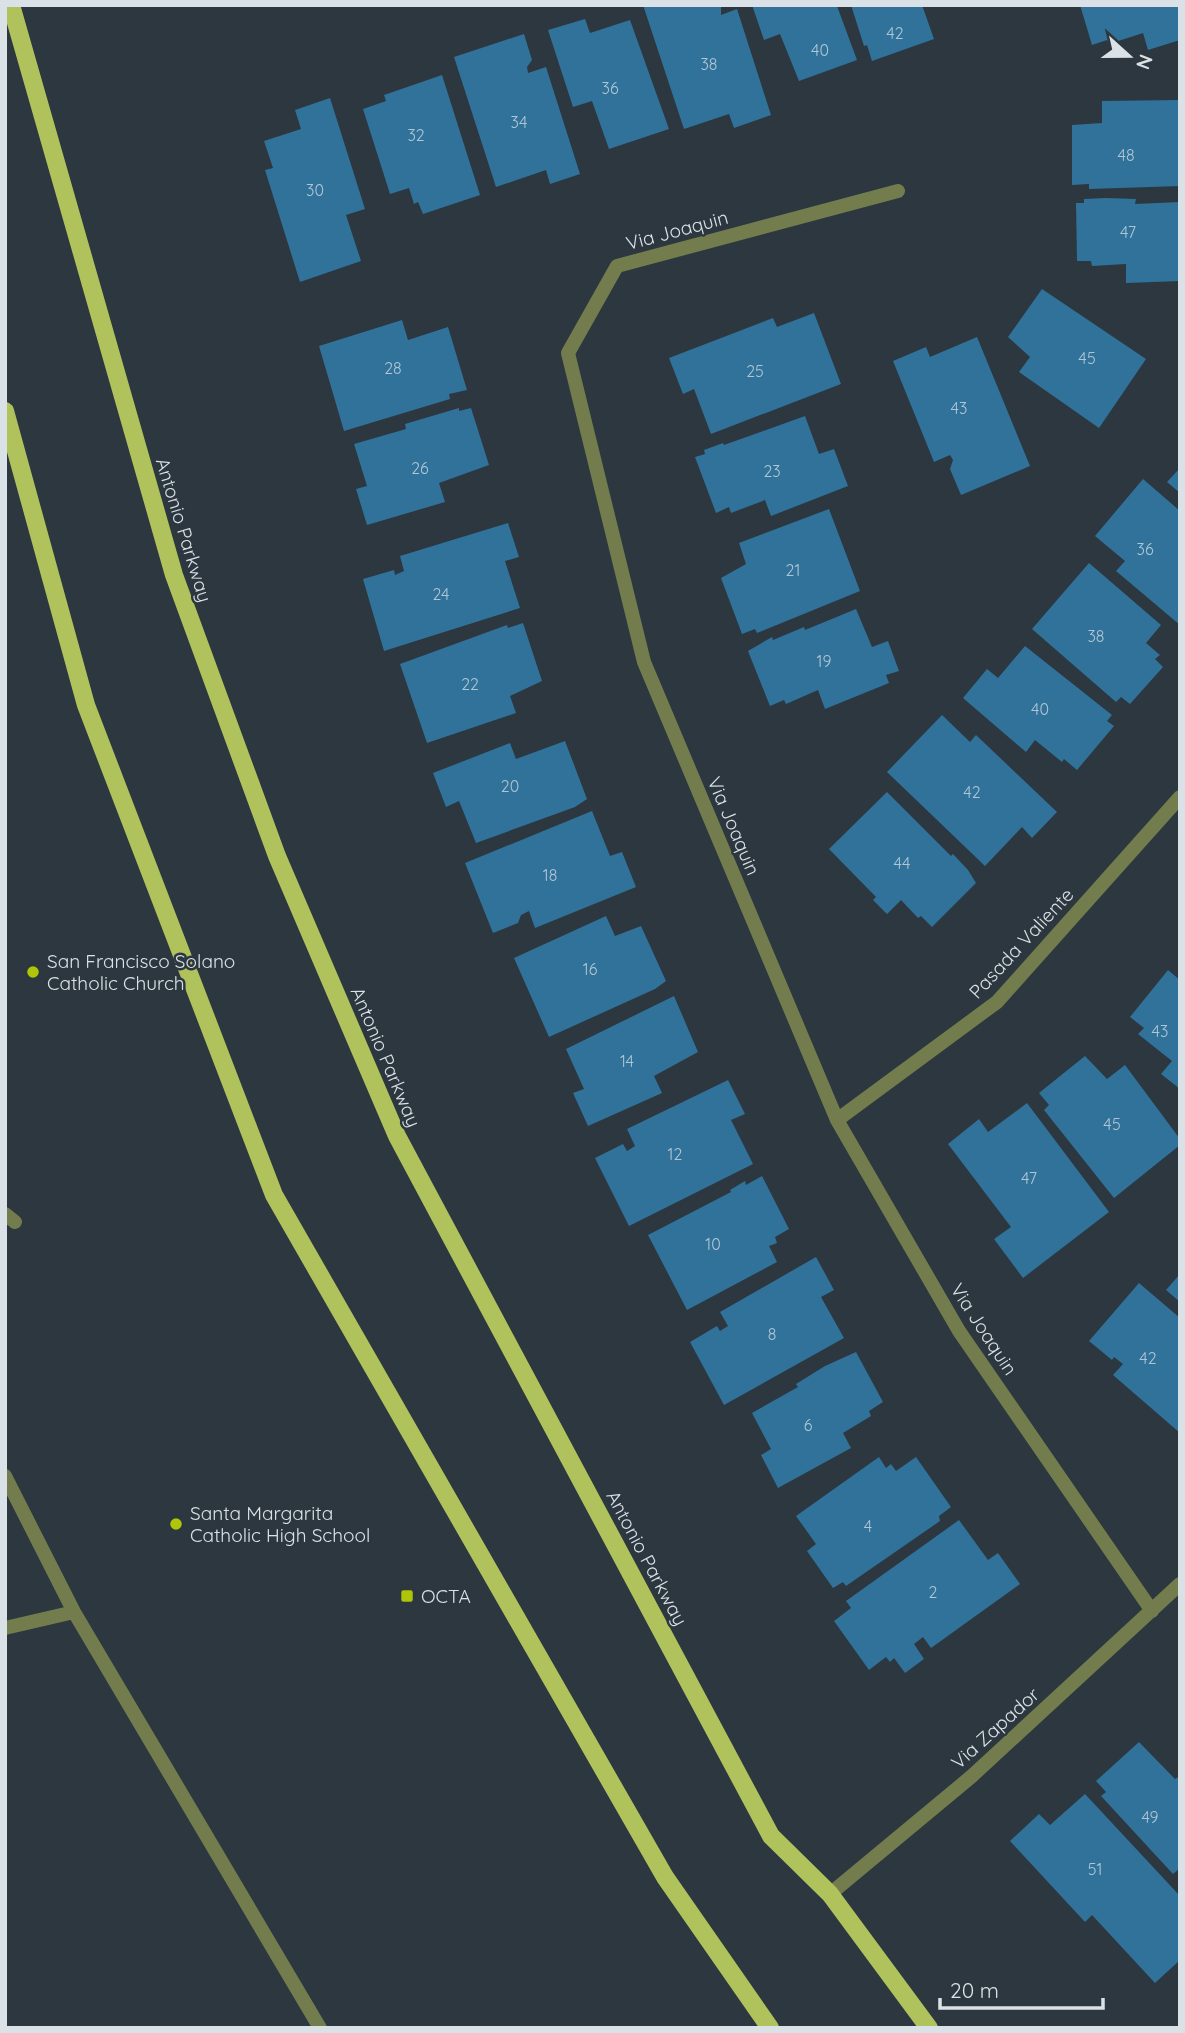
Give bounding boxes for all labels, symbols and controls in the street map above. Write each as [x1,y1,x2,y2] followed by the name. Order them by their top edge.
[1094,21,1164,91] north arrow
[886,23,904,43] house number: 42
[811,40,829,60] house number: 40
[1131,51,1159,73] text: N
[700,54,718,74] house number: 38
[602,78,619,98] house number: 36
[511,112,527,132] house number: 34
[407,125,425,145] house number: 32
[1117,145,1135,165] house number: 48
[306,180,324,200] house number: 30
[623,205,731,255] street label: Via Joaquin
[1120,222,1136,242] house number: 47
[1078,348,1096,368] house number: 45
[384,358,402,378] house number: 28
[746,361,764,381] house number: 25
[951,398,967,418] house number: 43
[151,455,217,605] street label: Antonio Parkway
[411,458,429,478] house number: 26
[763,461,781,481] house number: 23
[1137,539,1154,559] house number: 36
[786,560,800,580] house number: 21
[432,584,450,604] house number: 24
[1087,626,1105,646] house number: 38
[817,651,831,671] house number: 19
[461,674,479,694] house number: 22
[1031,699,1049,719] house number: 40
[703,773,765,879] street label: Via Joaquin
[501,776,519,796] house number: 20
[963,782,981,802] house number: 42
[894,853,910,873] house number: 44
[543,865,557,885] house number: 18
[964,883,1078,1003] street label: Pasada Valiente
[47,949,235,995] place label: San Francisco Solano Catholic Church
[583,959,598,979] house number: 16
[25,964,41,980] marker: San Francisco Solano Catholic Church
[346,983,426,1131] street label: Antonio Parkway
[1152,1021,1168,1041] house number: 43
[620,1051,634,1071] house number: 14
[1103,1114,1121,1134] house number: 45
[668,1144,683,1164] house number: 12
[1021,1168,1037,1188] house number: 47
[705,1234,721,1254] house number: 10
[945,1279,1023,1379] street label: Via Joaquin
[768,1324,776,1344] house number: 8
[1139,1348,1157,1368] house number: 42
[804,1415,813,1435] house number: 6
[601,1486,693,1630] street label: Antonio Parkway
[190,1501,370,1547] place label: Santa Margarita Catholic High School
[168,1516,184,1532] marker: Santa Margarita Catholic High School
[864,1516,872,1536] house number: 4
[929,1582,938,1602] house number: 2
[421,1584,471,1608] place label: OCTA
[399,1588,415,1604] marker: OCTA
[946,1682,1045,1774] street label: Via Zapador
[1141,1807,1159,1827] house number: 49
[1088,1859,1102,1879] house number: 51
[940,1966,1103,2010] scale bar
[950,1977,999,2003] text: 20 m

